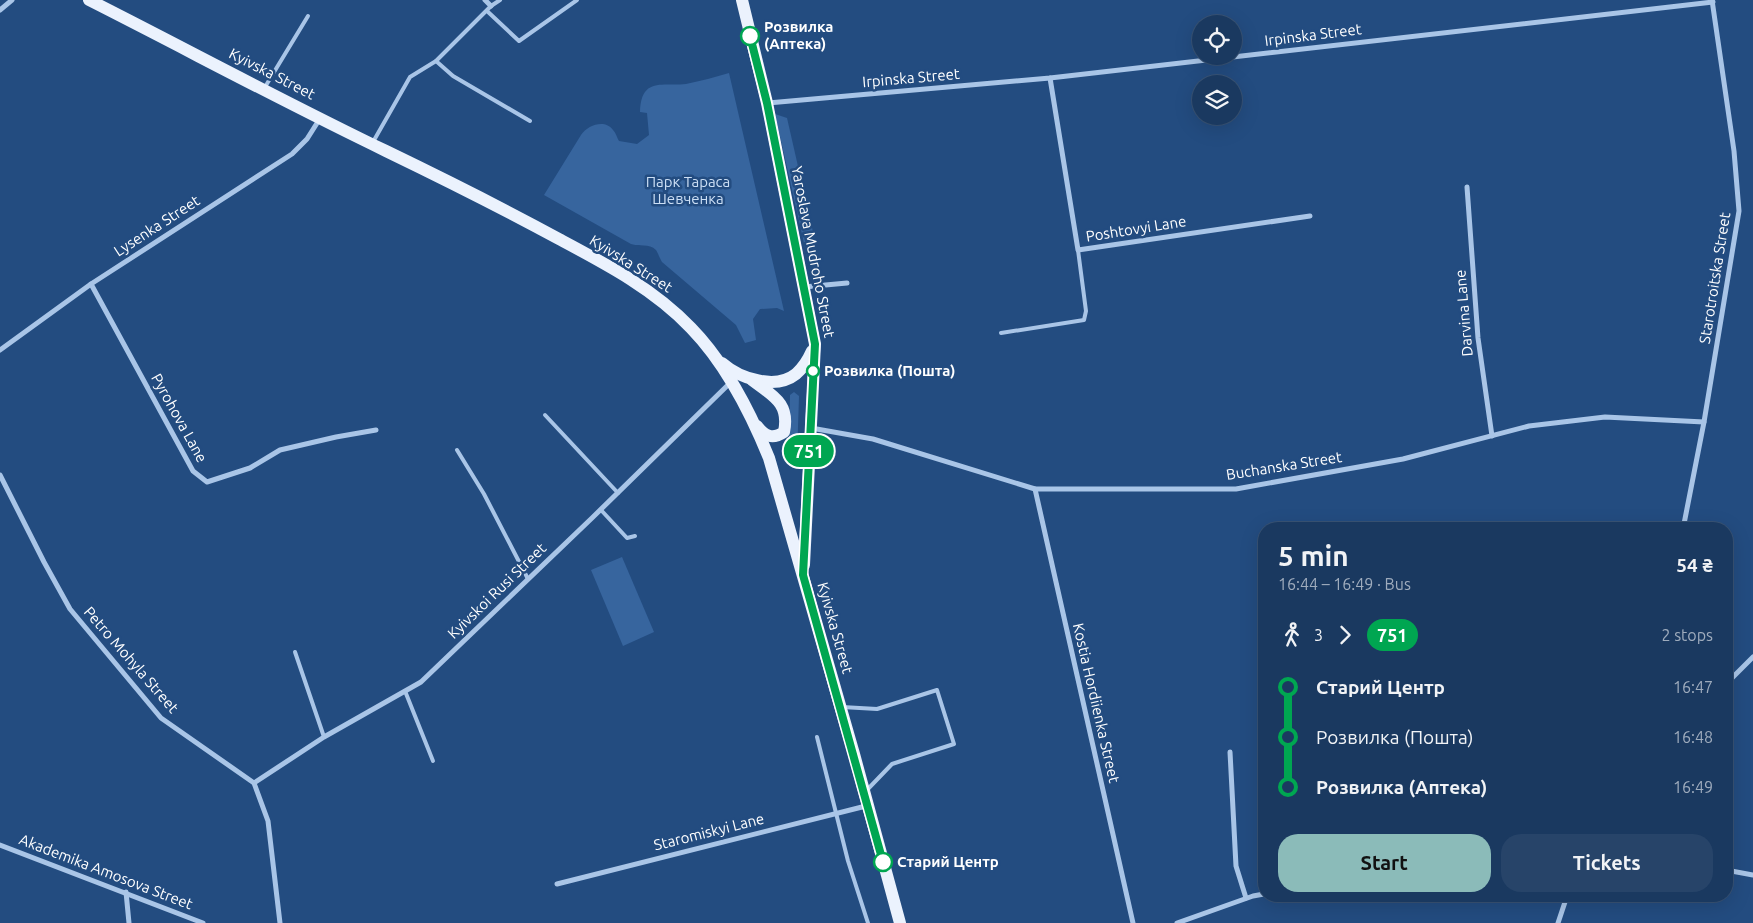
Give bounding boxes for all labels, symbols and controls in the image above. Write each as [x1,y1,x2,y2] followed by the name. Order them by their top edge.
[1192,15,1242,125] map controls
[1192,15,1242,65] button: locate
[764,18,833,52] place label: Розвилка (Аптека)
[1263,20,1363,49] street label: Irpinska Street
[740,26,760,46] marker: Розвилка (Аптека)
[226,45,318,103] street label: Kyivska Street
[862,65,960,90] street label: Irpinska Street
[1192,75,1242,125] button: layers
[789,165,838,339] street label: Yaroslava Mudroho Street
[646,173,730,207] park label: Парк Тараса Шевченка
[111,192,203,260] street label: Lysenka Street
[1696,211,1733,345] street label: Starotroitska Street
[1085,212,1187,245] street label: Poshtovyi Lane
[587,231,676,296] street label: Kyivska Street
[1451,269,1476,357] street label: Darvina Lane
[824,362,955,379] place label: Розвилка (Пошта)
[806,364,820,378] marker: Розвилка (Пошта)
[148,370,211,465] street label: Pyrohova Lane
[780,435,838,467] line badge: 751
[794,441,824,461] text: 751
[1225,448,1343,483] street label: Buchanska Street
[444,539,549,642] street label: Kyivskoi Rusi Street
[1278,540,1349,571] text: 5 min
[1676,554,1713,576] text: 54 ₴
[1278,575,1411,593] text: 16:44 – 16:49 · Bus
[814,580,857,676] street label: Kyivska Street
[81,603,182,716] street label: Petro Mohyla Street
[1070,621,1123,784] street label: Kostia Hordiienka Street
[1278,621,1306,649] icon: walk
[1331,621,1359,649] icon: forward
[1377,625,1408,645] text: 751
[1314,626,1323,644] text: 3
[1661,626,1713,644] text: 2 stops
[1316,676,1445,698] text: Старий Центр
[1673,678,1713,696] text: 16:47
[1316,726,1474,748] text: Розвилка (Пошта)
[1673,728,1713,746] text: 16:48
[1316,776,1487,798] text: Розвилка (Аптека)
[1673,778,1713,796] text: 16:49
[652,810,766,853] street label: Staromiskyi Lane
[17,831,195,913] street label: Akademika Amosova Street
[1278,834,1491,892] button: Start
[1501,834,1713,892] button: Tickets
[873,852,893,872] marker: Старий Центр
[897,853,999,870] place label: Старий Центр

